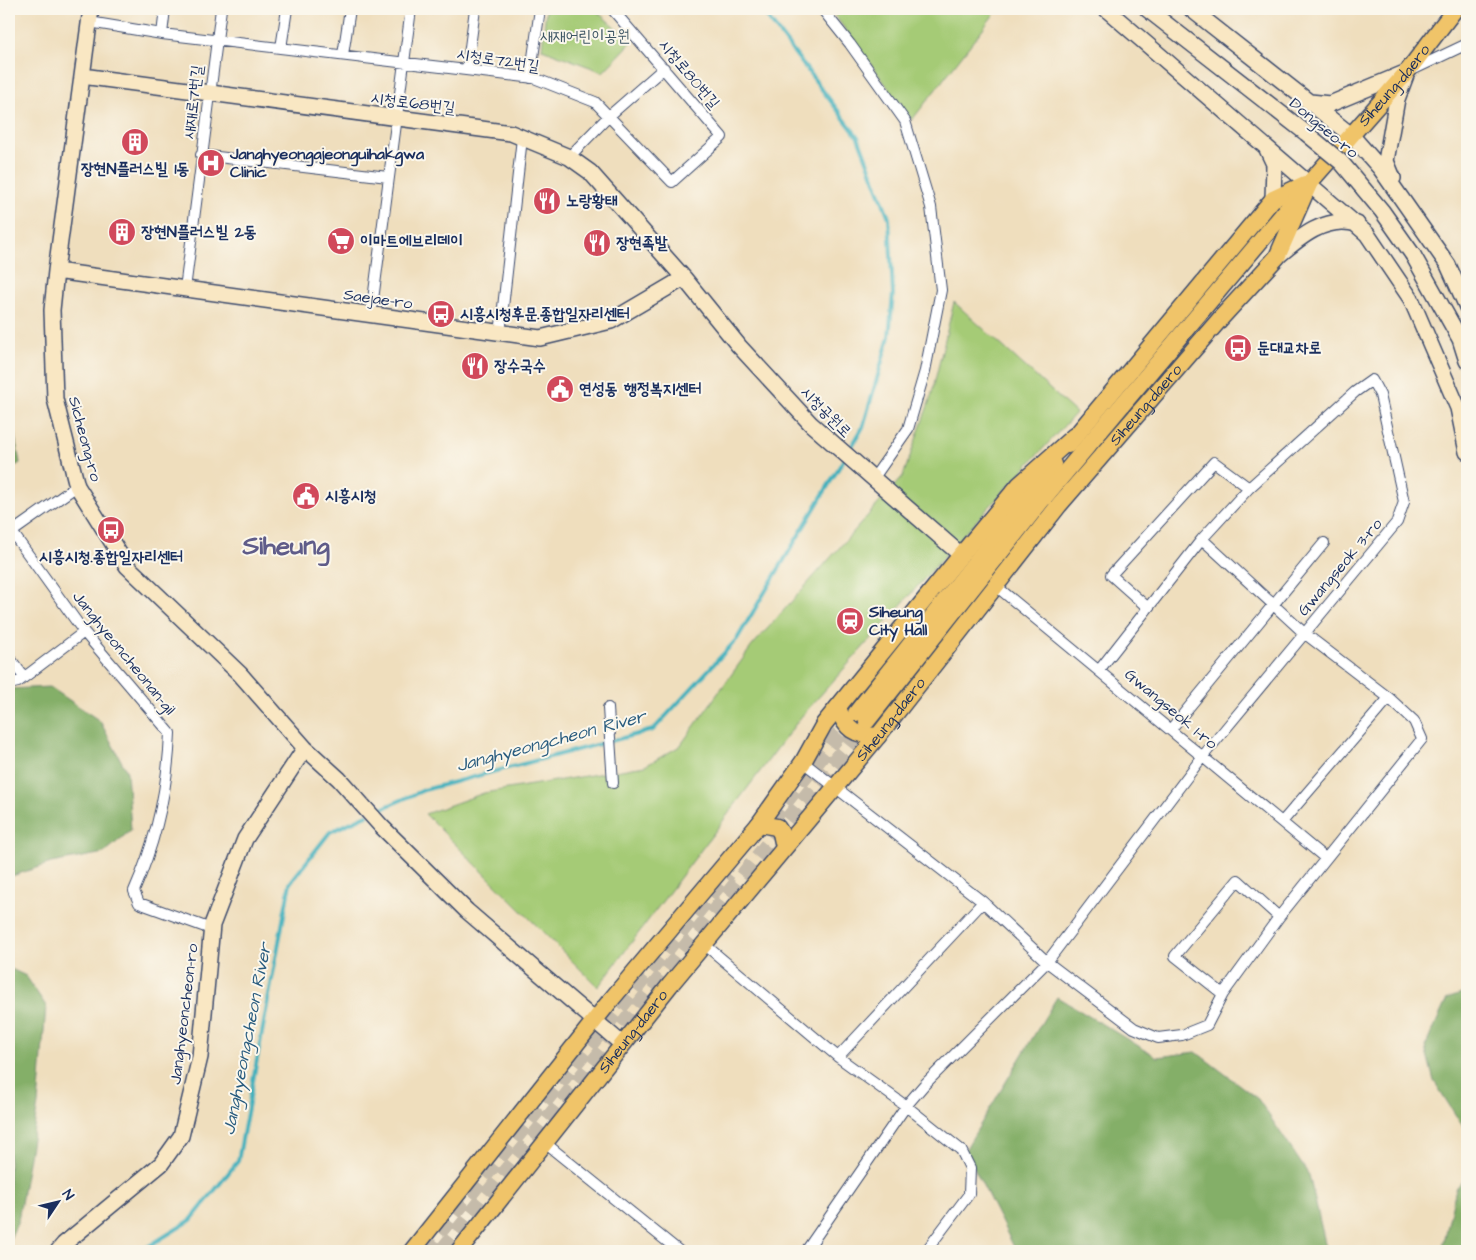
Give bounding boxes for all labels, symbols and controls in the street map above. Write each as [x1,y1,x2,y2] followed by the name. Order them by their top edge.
[540,25,630,47] park label: 새재어린이공원
[653,34,725,114] street label: 시청로80번길
[1353,40,1435,131] street label: Siheung-daero
[455,43,541,77] street label: 시청로72번길
[178,64,208,140] street label: 새재로7번길
[370,87,457,119] street label: 시청로68번길
[1284,93,1363,164] street label: Dongseo-ro
[120,127,150,157] building icon: 장현N플러스빌 1동
[229,143,425,183] place label: Janghyeongajeonguihakgwa Clinic
[196,148,226,178] hospital icon: Janghyeongajeonguihakgwa Clinic
[81,158,189,180] place label: 장현N플러스빌 1동
[532,186,562,216] restaurant icon: 노랑황태
[566,190,618,212] place label: 노랑황태
[107,217,137,247] building icon: 장현N플러스빌 2동
[141,221,257,243] place label: 장현N플러스빌 2동
[326,226,356,256] supermarket icon: 이마트에브리데이
[582,228,612,258] restaurant icon: 장현족발
[360,230,463,252] place label: 이마트에브리데이
[616,232,668,254] place label: 장현족발
[342,283,414,315] street label: Saejae-ro
[426,299,456,329] bus stop icon: 시흥시청후문.종합일자리센터
[460,303,630,325] place label: 시흥시청후문.종합일자리센터
[1223,333,1253,363] bus stop icon: 둔대교차로
[1257,337,1322,359] place label: 둔대교차로
[460,351,490,381] restaurant icon: 장수국수
[494,355,546,377] place label: 장수국수
[1104,359,1187,450] street label: Siheung-daero
[545,374,575,404] public building icon: 연성동 행정복지센터
[579,378,701,400] place label: 연성동 행정복지센터
[795,381,857,443] street label: 시청공원로
[62,394,107,484] street label: Sicheong-ro
[291,481,321,511] public building icon: 시흥시청
[325,485,377,507] place label: 시흥시청
[1293,513,1388,621] street label: Gwangseok 3-ro
[96,515,126,545] bus stop icon: 시흥시청.종합일자리센터
[241,528,330,567] district label: Siheung
[39,546,183,568] place label: 시흥시청.종합일자리센터
[66,587,181,720] street label: Janghyeoncheonan-gil
[868,601,928,642] place label: Siheung City Hall
[835,606,865,636] station icon: Siheung City Hall
[1119,664,1222,755] street label: Gwangseok 1-ro
[851,673,931,766] street label: Siheung-daero
[454,703,651,779] water label: Janghyeongcheon River
[216,939,279,1137] water label: Janghyeongcheon River
[164,942,205,1086] street label: Janghyeoncheon-ro
[593,985,673,1078] street label: Siheung-daero
[32,1178,82,1228] north arrow
[57,1186,79,1205] text: N

